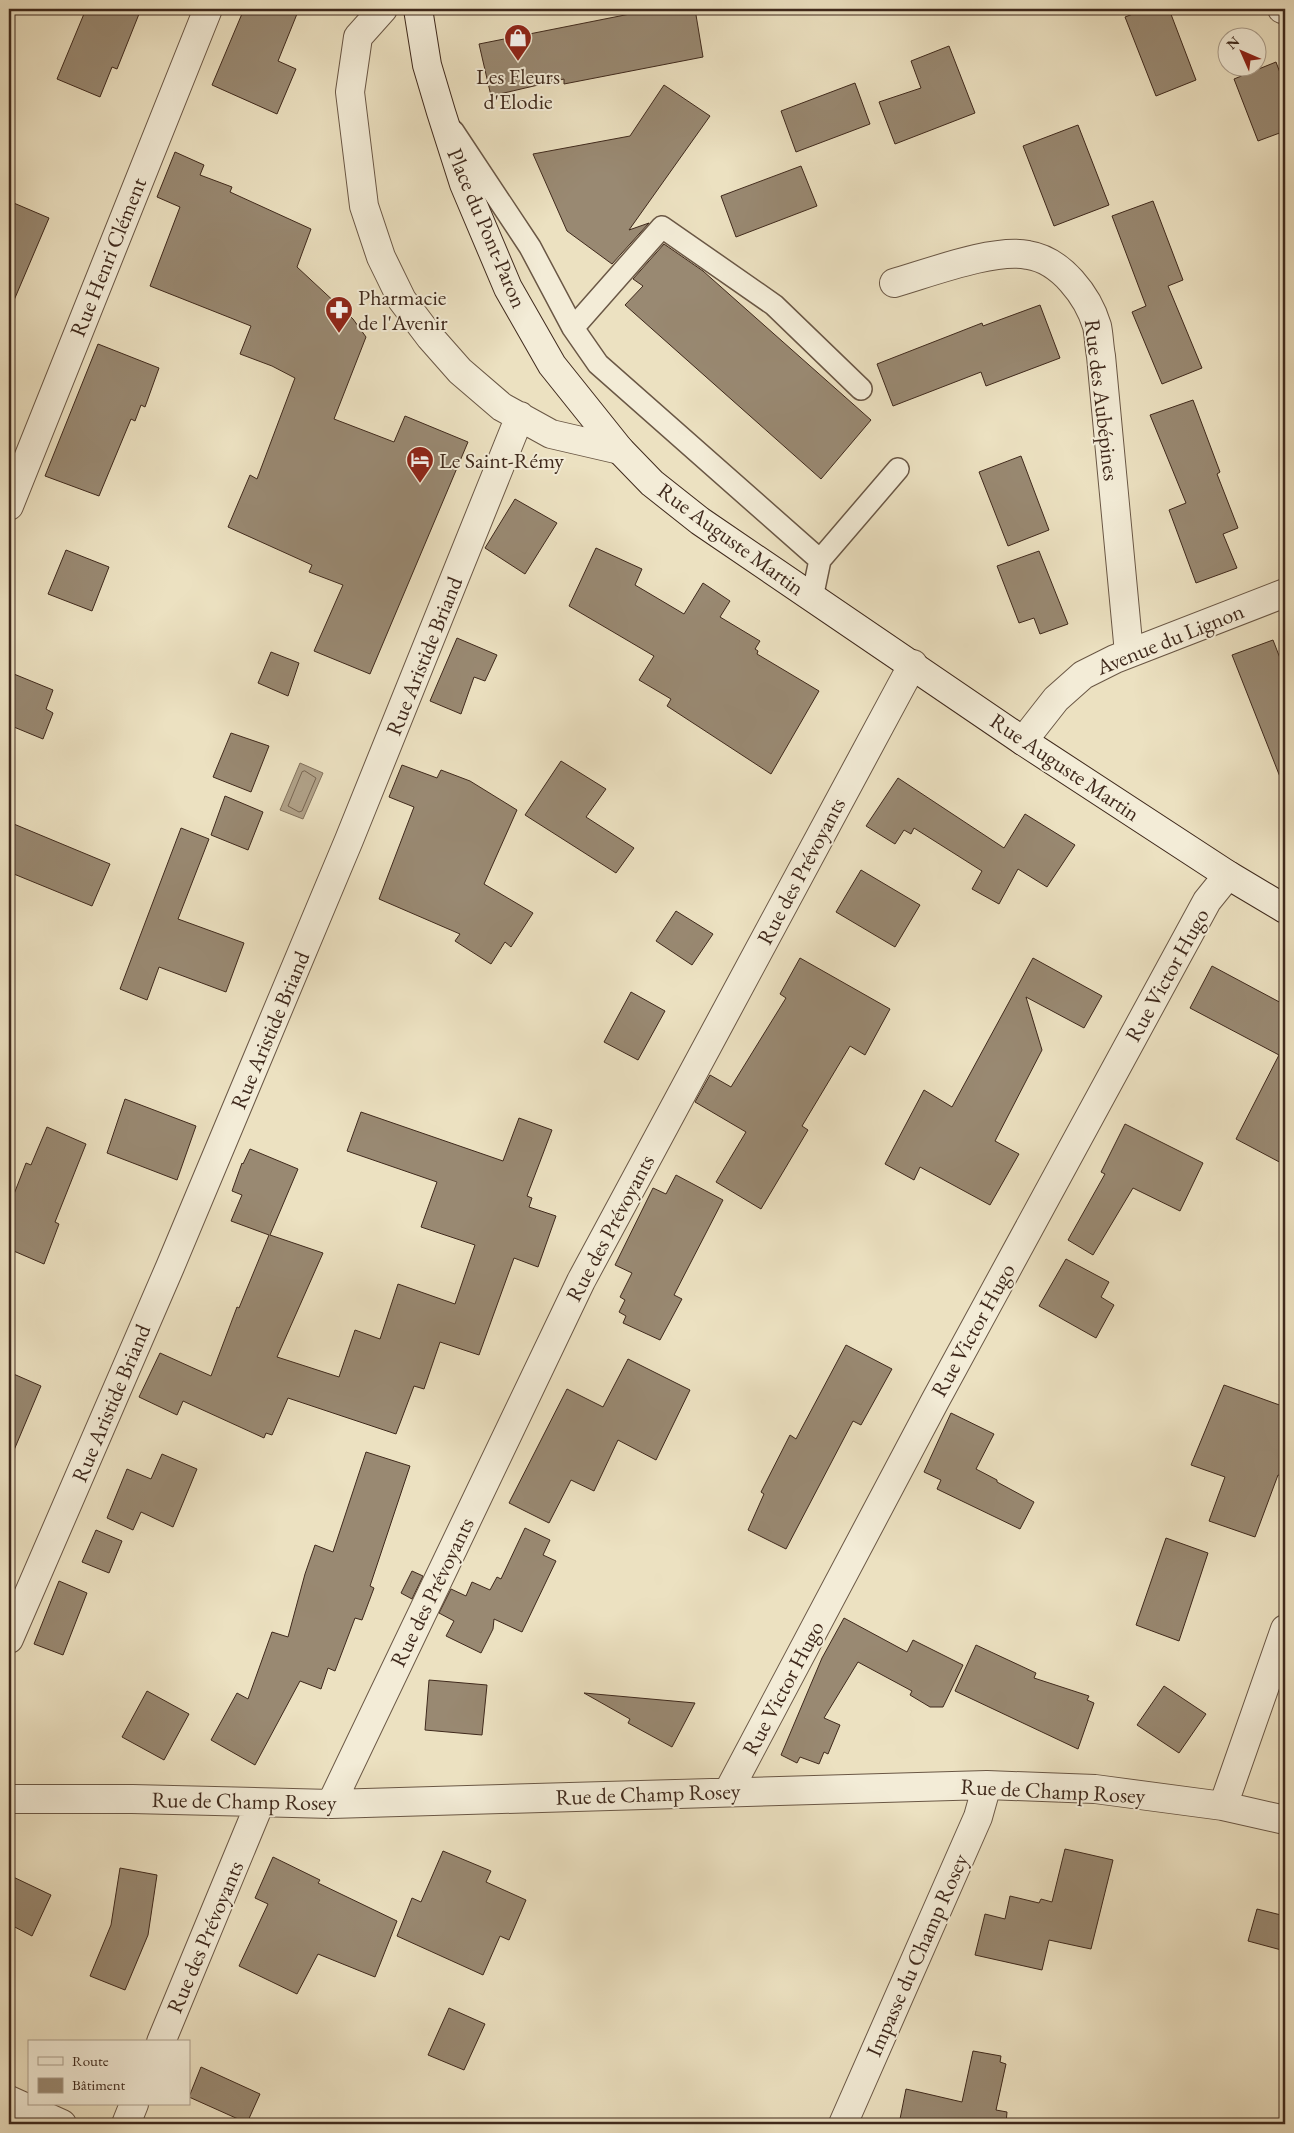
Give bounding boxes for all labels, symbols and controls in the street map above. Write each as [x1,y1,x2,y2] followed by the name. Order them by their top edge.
[503,23,533,62] shop icon: Les Fleurs d'Elodie
[1216,28,1266,78] north arrow
[1222,32,1244,53] text: N
[476,62,560,116] place label: Les Fleurs d'Elodie
[440,144,534,313] street label: Place du Pont-Paron
[63,173,153,341] street label: Rue Henri Clément
[358,283,448,337] place label: Pharmacie de l'Avenir
[324,295,354,334] pharmacy icon: Pharmacie de l'Avenir
[1078,318,1126,482] street label: Rue des Aubépines
[405,445,435,484] hotel icon: Le Saint-Rémy
[439,446,564,475] place label: Le Saint-Rémy
[652,476,810,602] street label: Rue Auguste Martin
[379,571,469,740] street label: Rue Aristide Briand
[1091,596,1248,682] street label: Avenue du Lignon
[984,706,1146,828] street label: Rue Auguste Martin
[750,792,852,950] street label: Rue des Prévoyants
[1118,903,1216,1047] street label: Rue Victor Hugo
[224,946,317,1113] street label: Rue Aristide Briand
[559,1149,661,1307] street label: Rue des Prévoyants
[924,1258,1022,1402] street label: Rue Victor Hugo
[65,1319,158,1486] street label: Rue Aristide Briand
[383,1513,481,1671] street label: Rue des Prévoyants
[735,1616,831,1760] street label: Rue Victor Hugo
[960,1772,1146,1810] street label: Rue de Champ Rosey
[555,1776,741,1812] street label: Rue de Champ Rosey
[151,1785,337,1817] street label: Rue de Champ Rosey
[859,1849,975,2061] street label: Impasse du Champ Rosey
[160,1856,250,2018] street label: Rue des Prévoyants
[28,2040,190,2106] legend
[72,2051,109,2070] text: Route
[72,2075,126,2094] text: Bâtiment

